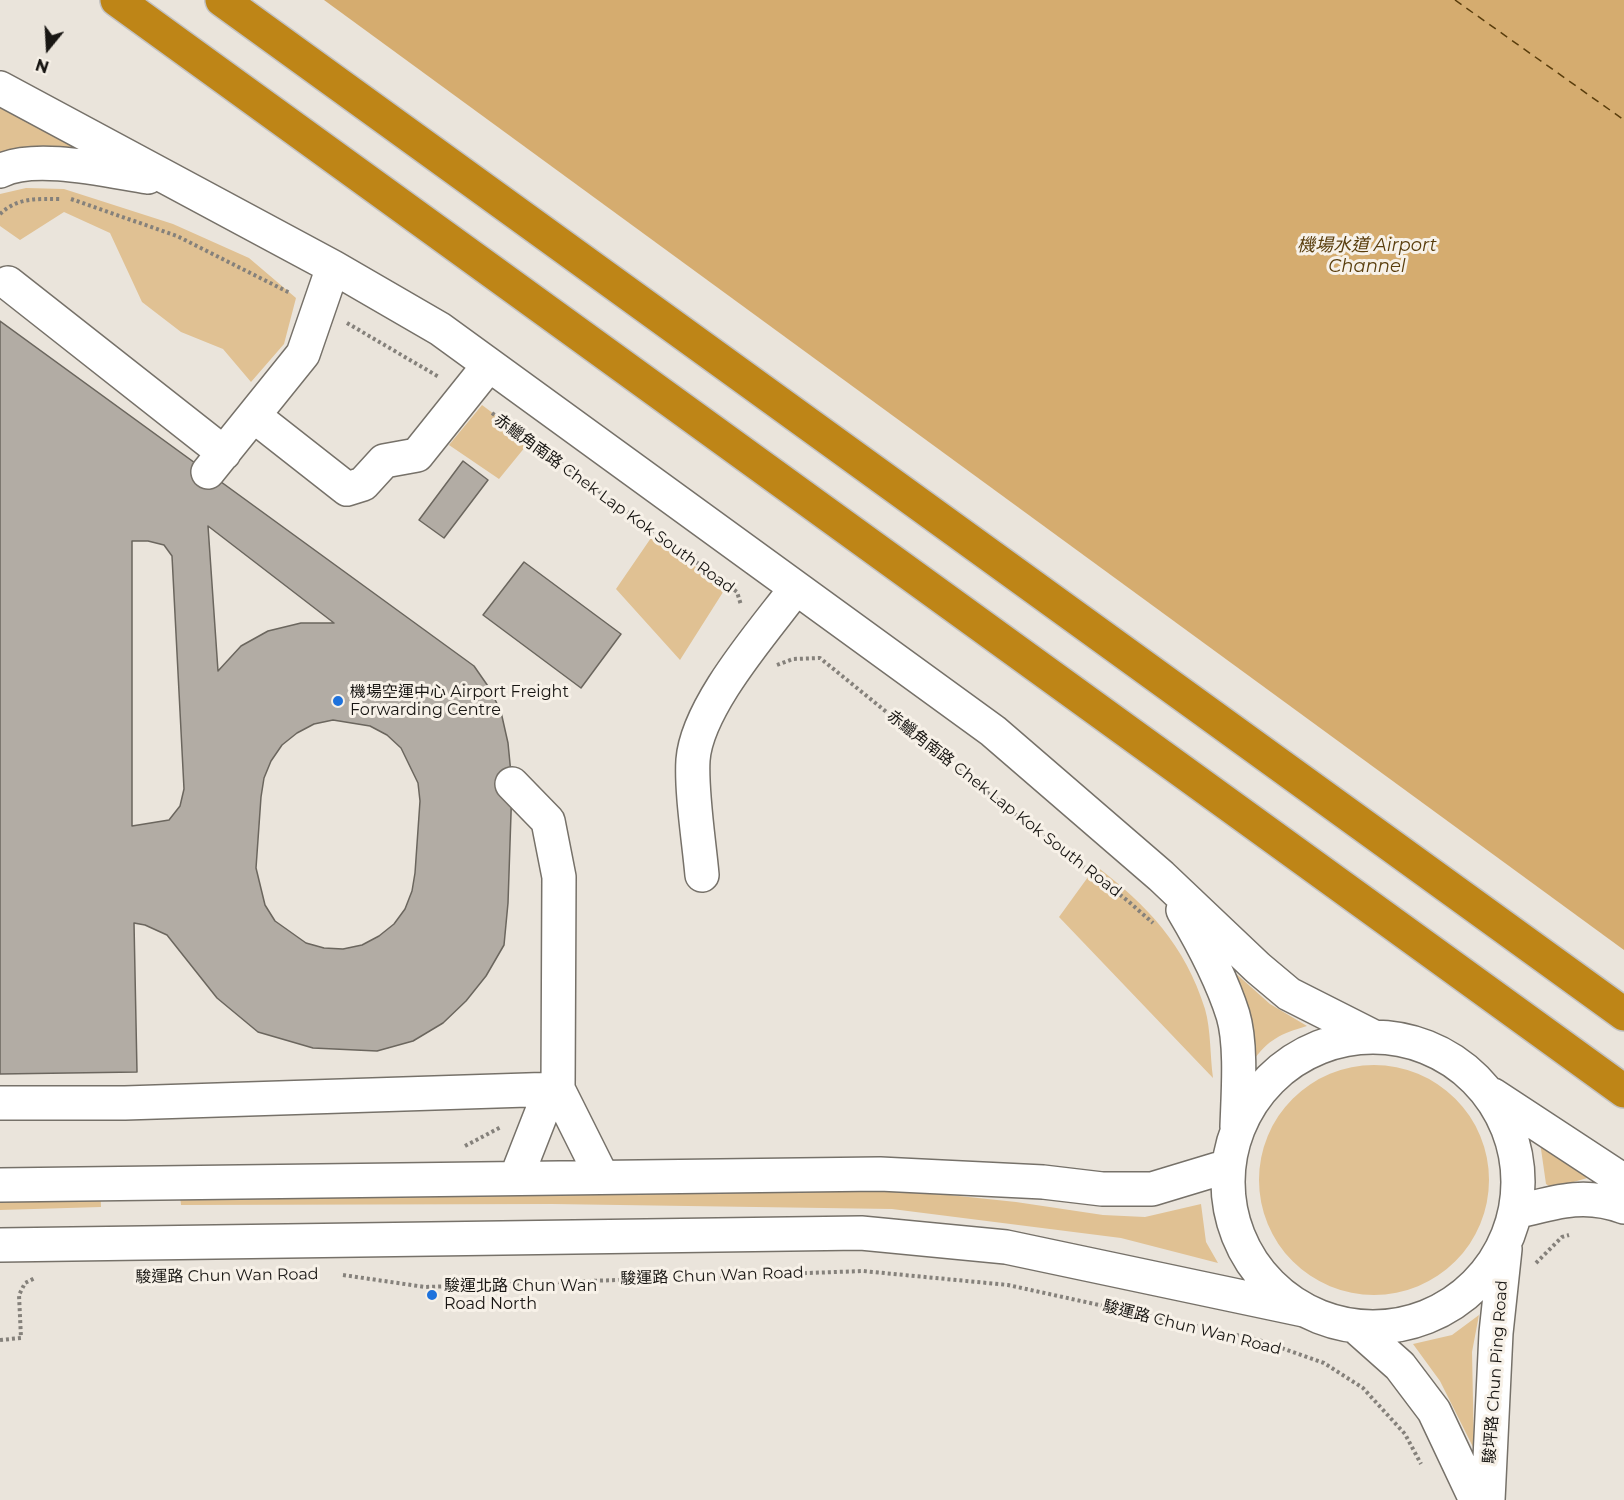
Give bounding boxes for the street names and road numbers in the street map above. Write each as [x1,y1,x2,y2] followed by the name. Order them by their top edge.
[490,410,738,598] street label: 赤鱲角南路 Chek Lap Kok South Road
[883,706,1125,902] street label: 赤鱲角南路 Chek Lap Kok South Road
[620,1263,804,1289] street label: 駿運路 Chun Wan Road
[135,1265,319,1287] street label: 駿運路 Chun Wan Road
[1480,1280,1512,1464] street label: 駿坪路 Chun Ping Road
[1101,1297,1283,1359] street label: 駿運路 Chun Wan Road

